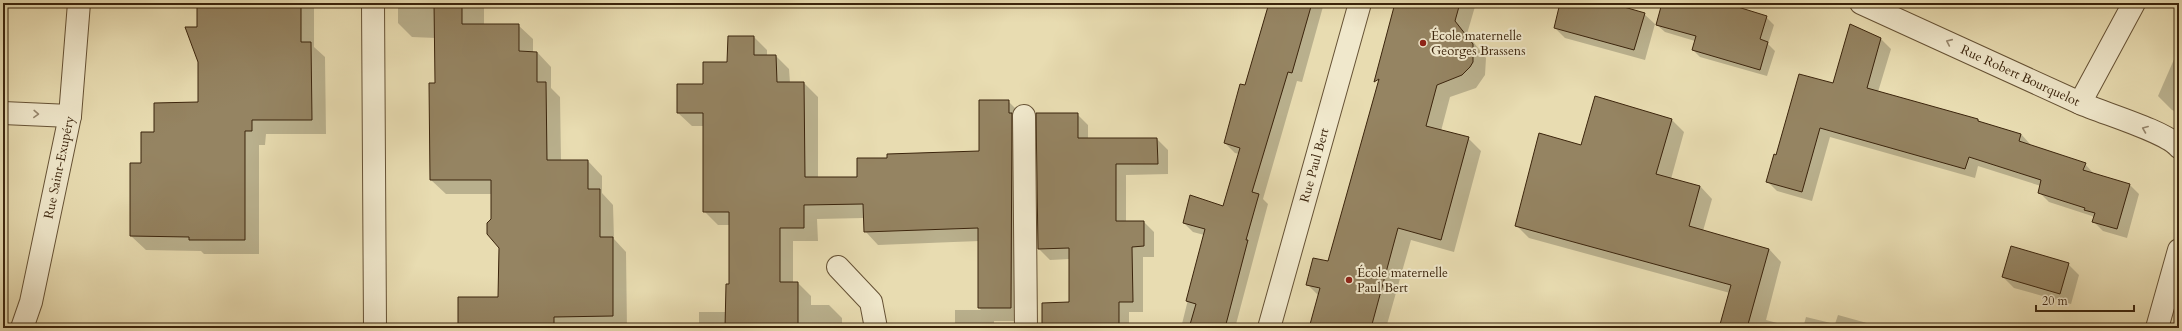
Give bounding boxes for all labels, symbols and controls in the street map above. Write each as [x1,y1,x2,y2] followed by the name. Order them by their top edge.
[1431,27,1526,60] place label: École maternelle Georges Brassens
[1418,38,1428,48] marker: École maternelle Georges Brassens
[1946,39,1953,47] one-way arrow
[1958,41,2083,111] street label: Rue Robert Bourquelot
[33,109,39,118] one-way arrow
[40,114,79,221] street label: Rue Saint-Exupéry
[1296,126,1334,204] street label: Rue Paul Bert
[2141,126,2149,134] one-way arrow
[1357,264,1448,297] place label: École maternelle Paul Bert
[1344,275,1354,285] marker: École maternelle Paul Bert
[2036,287,2134,313] scale bar
[2042,293,2069,309] text: 20 m

